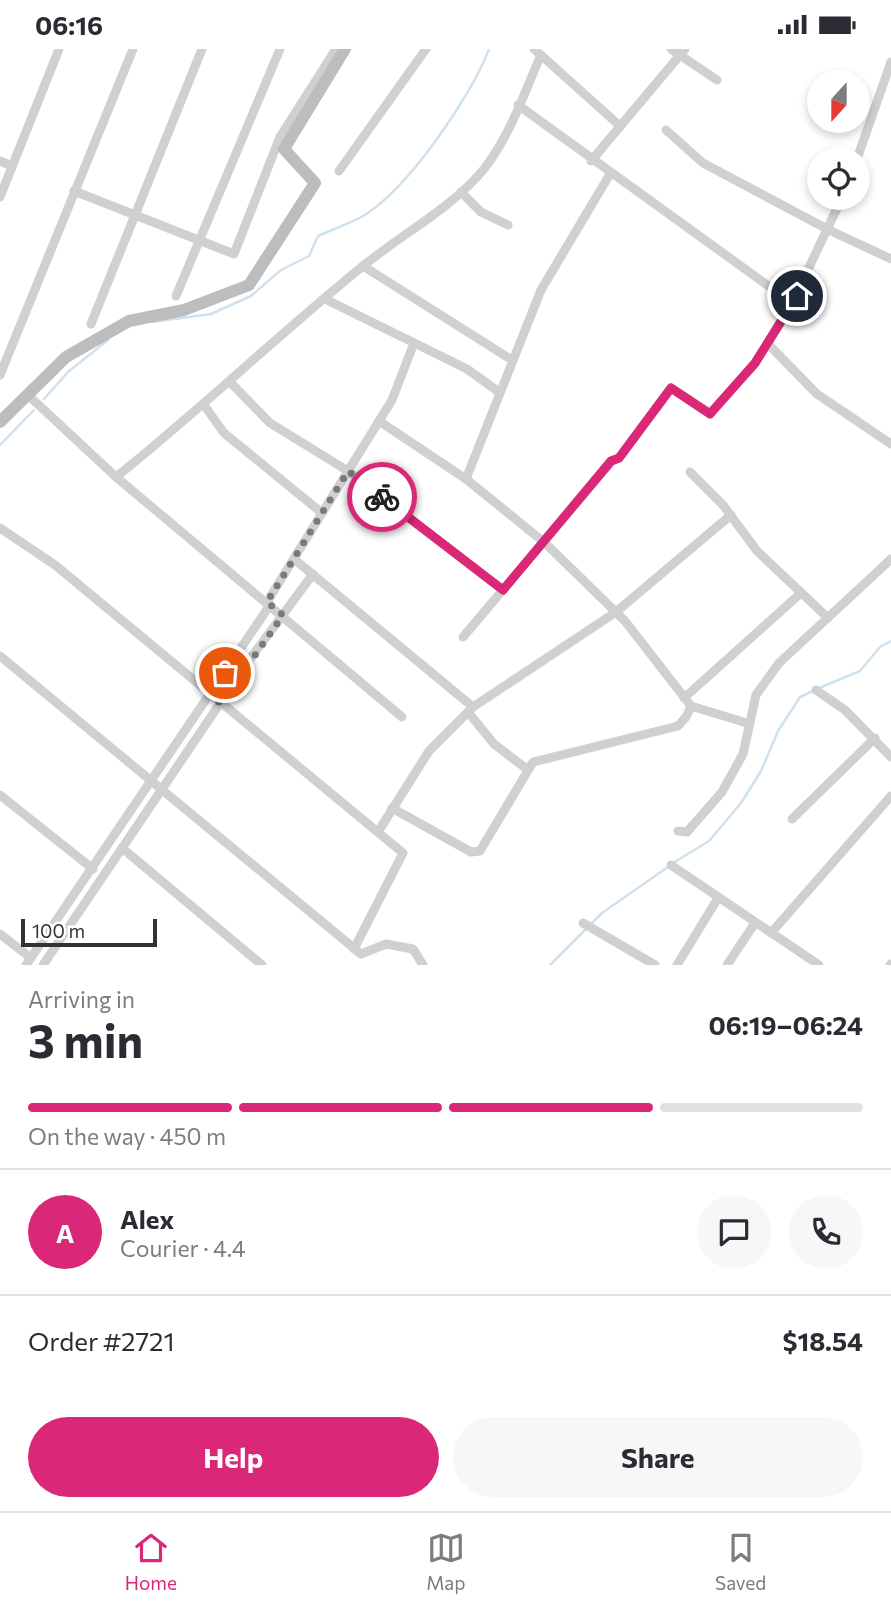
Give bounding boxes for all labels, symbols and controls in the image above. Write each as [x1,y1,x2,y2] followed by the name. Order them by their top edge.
[35,9,103,40] text: 06:16
[807,70,870,133] north arrow
[807,70,870,210] map controls
[807,147,870,210] button: locate
[767,266,827,326] pin
[778,277,816,315] icon: home
[347,462,417,532] courier
[363,478,401,516] icon: bike
[195,643,255,703] pin
[206,654,244,692] icon: bag
[21,916,158,948] scale bar
[32,919,85,942] text: 100 m
[28,985,135,1013] text: Arriving in
[708,1009,863,1040] text: 06:19–06:24
[28,1011,143,1067] text: 3 min
[28,1122,226,1150] text: On the way · 450 m
[697,1195,771,1269] button: chat
[789,1195,863,1269] button: phone
[120,1203,174,1234] text: Alex
[56,1217,74,1248] text: A
[120,1234,246,1262] text: Courier · 4.4
[28,1325,175,1356] text: Order #2721
[783,1325,863,1356] text: $18.54
[28,1417,439,1497] button: Help
[453,1417,863,1497] button: Share
[125,1529,177,1594] tab: Home
[426,1529,466,1594] tab: Map
[715,1529,766,1594] tab: Saved

